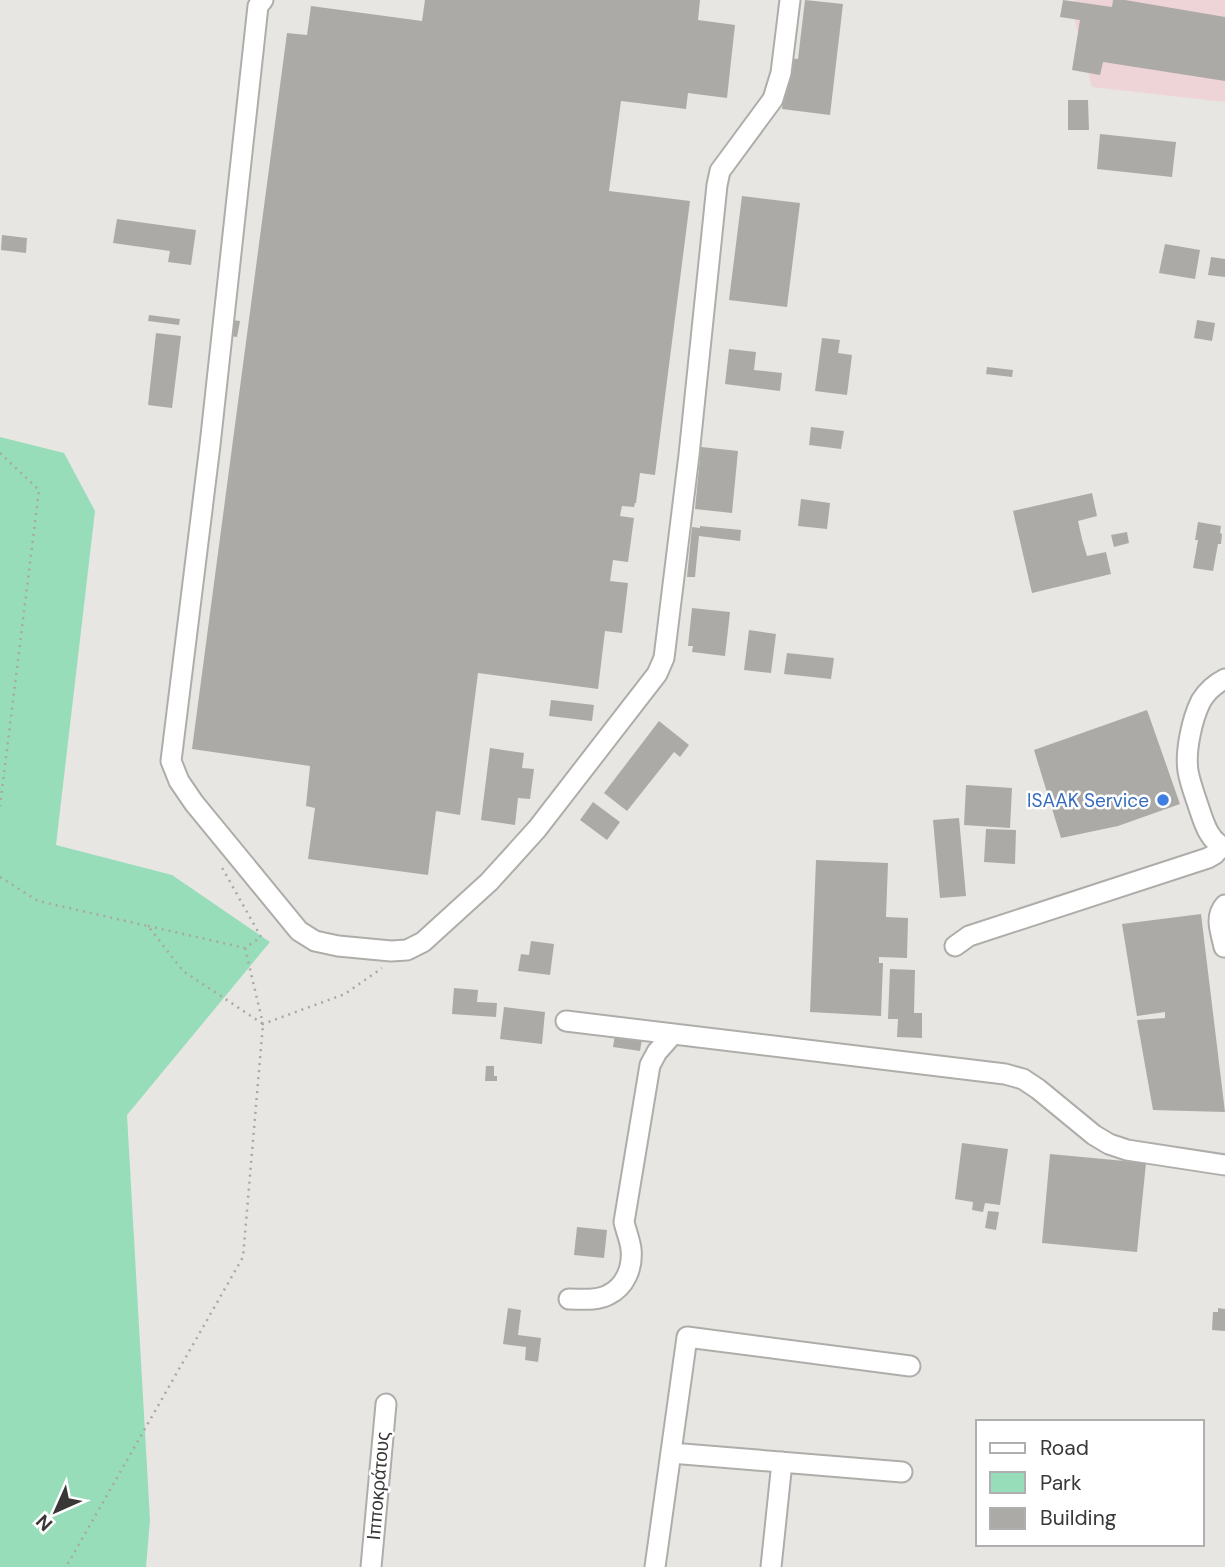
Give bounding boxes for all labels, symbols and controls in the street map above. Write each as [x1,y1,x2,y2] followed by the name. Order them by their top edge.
[1027,788,1149,813] place label: ISAAK Service
[1155,792,1171,808] marker: ISAAK Service
[976,1420,1204,1546] legend
[361,1431,395,1541] street label: Ιπποκράτους
[1040,1434,1089,1462] text: Road
[1040,1469,1082,1497] text: Park
[21,1476,91,1546] north arrow
[1040,1504,1117,1532] text: Building
[31,1509,58,1536] text: N

